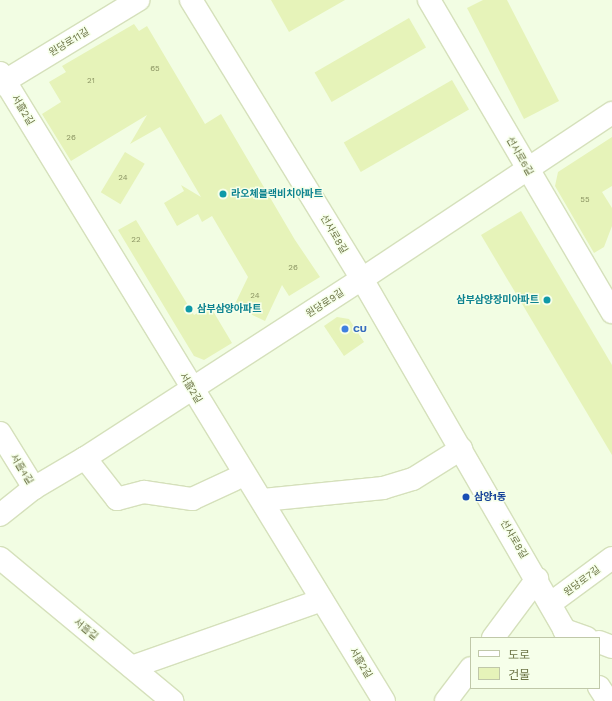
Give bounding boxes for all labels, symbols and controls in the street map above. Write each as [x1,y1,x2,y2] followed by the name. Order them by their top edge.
[47,25,91,59] street label: 원당로11길
[150,64,160,74] house number: 65
[87,76,95,86] house number: 21
[9,93,37,127] street label: 서흘2길
[66,133,76,143] house number: 26
[504,134,536,178] street label: 선사로6길
[118,173,128,183] house number: 24
[231,188,323,200] place label: 라오체블랙비치아파트
[218,189,228,199] marker: 라오체블랙비치아파트
[580,195,590,205] house number: 55
[318,212,350,256] street label: 선사로8길
[131,235,141,245] house number: 22
[288,263,298,273] house number: 26
[304,286,346,320] street label: 원당로9길
[250,291,260,301] house number: 24
[456,294,539,306] place label: 삼부삼양장미아파트
[542,295,552,305] marker: 삼부삼양장미아파트
[197,303,261,315] place label: 삼부삼양아파트
[184,304,194,314] marker: 삼부삼양아파트
[353,323,367,335] place label: CU
[340,324,350,334] marker: CU
[177,371,205,405] street label: 서흘2길
[8,452,36,486] street label: 서흘4길
[474,491,506,503] place label: 삼양1동
[461,492,471,502] marker: 삼양1동
[498,517,530,561] street label: 선사로8길
[561,563,603,599] street label: 원당로7길
[71,616,101,642] street label: 서흘길
[470,637,600,689] legend
[347,646,375,680] street label: 서흘2길
[508,648,530,662] text: 도로
[508,668,530,682] text: 건물

